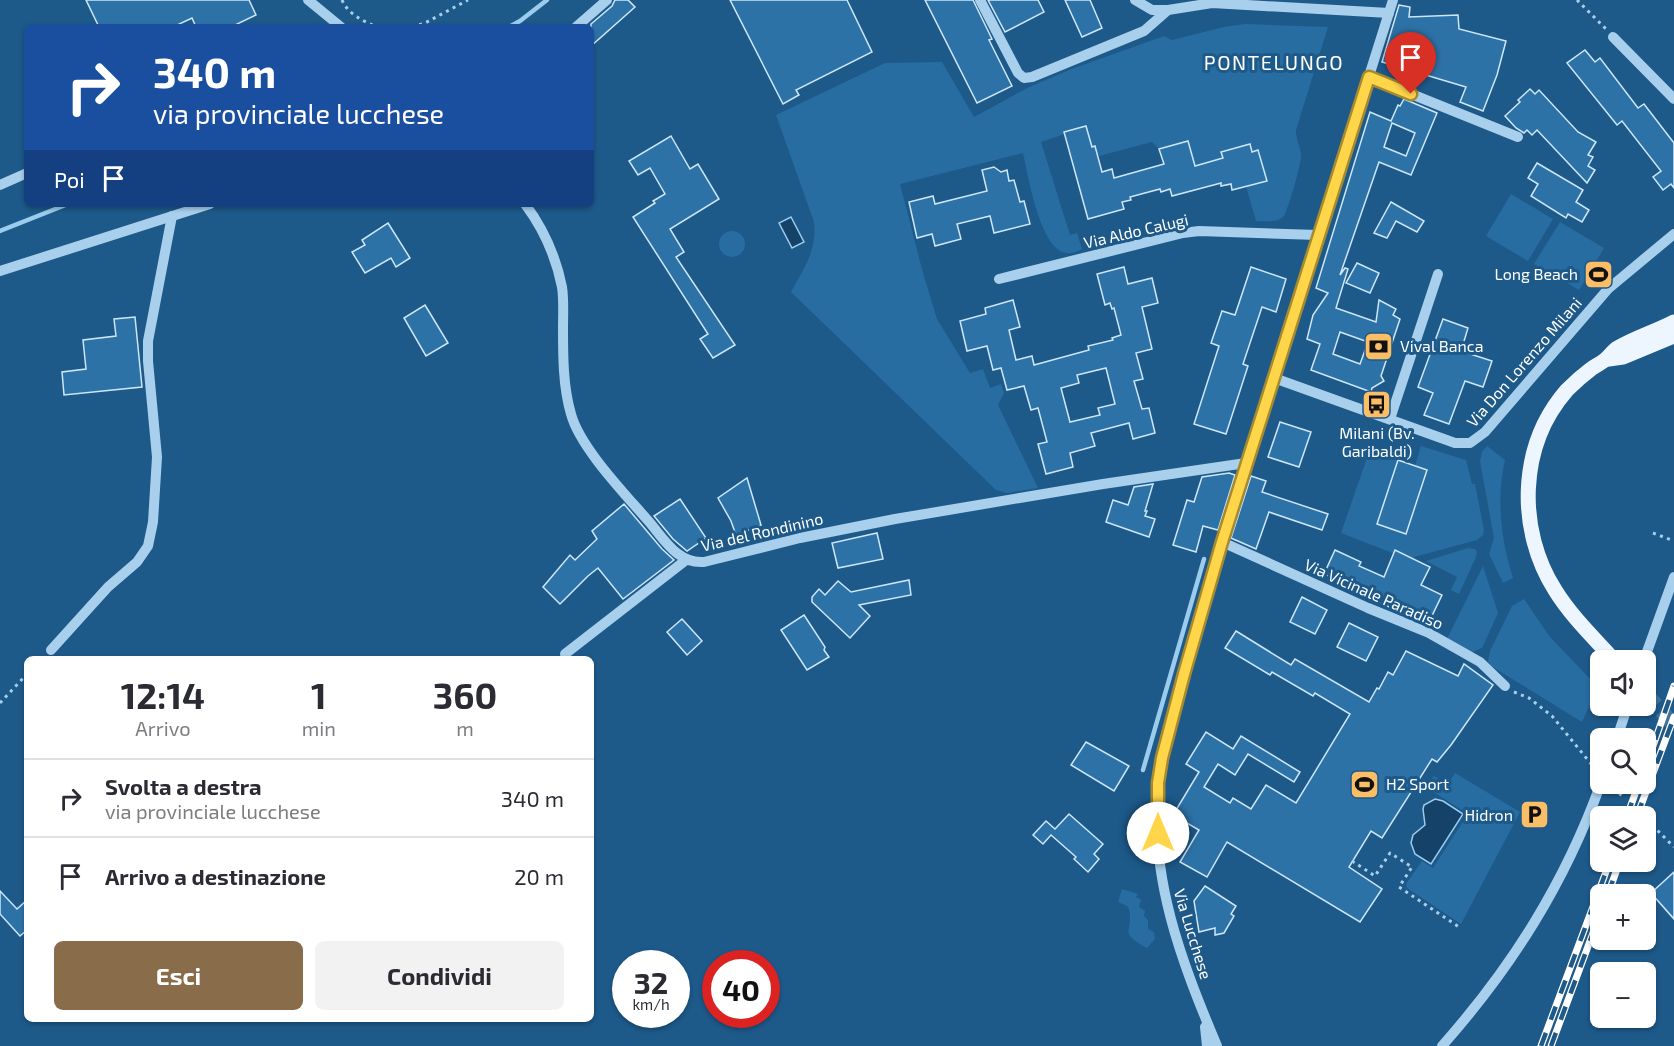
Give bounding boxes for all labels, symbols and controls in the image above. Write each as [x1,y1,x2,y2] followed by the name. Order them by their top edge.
[1385,32,1436,94] pin
[1394,41,1427,74] icon: arrive
[153,46,276,96] text: 340 m
[54,48,132,126] icon: right
[1204,50,1344,74] district label: PONTELUNGO
[153,97,444,129] text: via provinciale lucchese
[97,162,130,195] icon: arrive
[54,166,85,192] text: Poi
[1082,209,1190,252] street label: Via Aldo Calugi
[1583,258,1615,290] sports icon: Long Beach
[1495,264,1578,283] place label: Long Beach
[1462,293,1585,430] street label: Via Don Lorenzo Milani
[1363,330,1395,362] bank icon: Vival Banca
[1400,336,1483,355] place label: Vival Banca
[1361,389,1393,421] bus stop icon: Milani (Bv. Garibaldi)
[1339,423,1415,460] place label: Milani (Bv. Garibaldi)
[699,508,825,555] street label: Via del Rondinino
[1302,554,1447,633] street label: Via Vicinale Paradiso
[1590,650,1656,1028] map controls
[1590,650,1656,716] button: sound
[121,673,205,716] text: 12:14
[311,673,327,716] text: 1
[433,673,497,716] text: 360
[135,716,191,740] text: Arrivo
[302,716,336,740] text: min
[456,716,474,740] text: m
[1590,728,1656,794] button: search
[1349,768,1381,800] sports icon: H2 Sport
[105,773,262,799] text: Svolta a destra
[1386,774,1449,793] place label: H2 Sport
[54,782,87,815] icon: right
[501,785,564,811] text: 340 m
[105,799,321,823] text: via provinciale lucchese
[1518,799,1550,831] parking icon: Hidron
[1126,801,1190,865] position arrow
[1465,805,1513,824] place label: Hidron
[1590,806,1656,872] button: layers
[54,860,87,893] icon: arrive
[105,863,326,889] text: Arrivo a destinazione
[514,863,564,889] text: 20 m
[1590,884,1656,950] button: +
[1171,886,1216,981] street label: Via Lucchese
[54,941,303,1010] button: Esci
[315,941,564,1010] button: Condividi
[702,950,780,1028] speed limit sign: 40
[1590,962,1656,1028] button: −
[634,964,668,1000] text: 32
[632,995,670,1013] text: km/h

